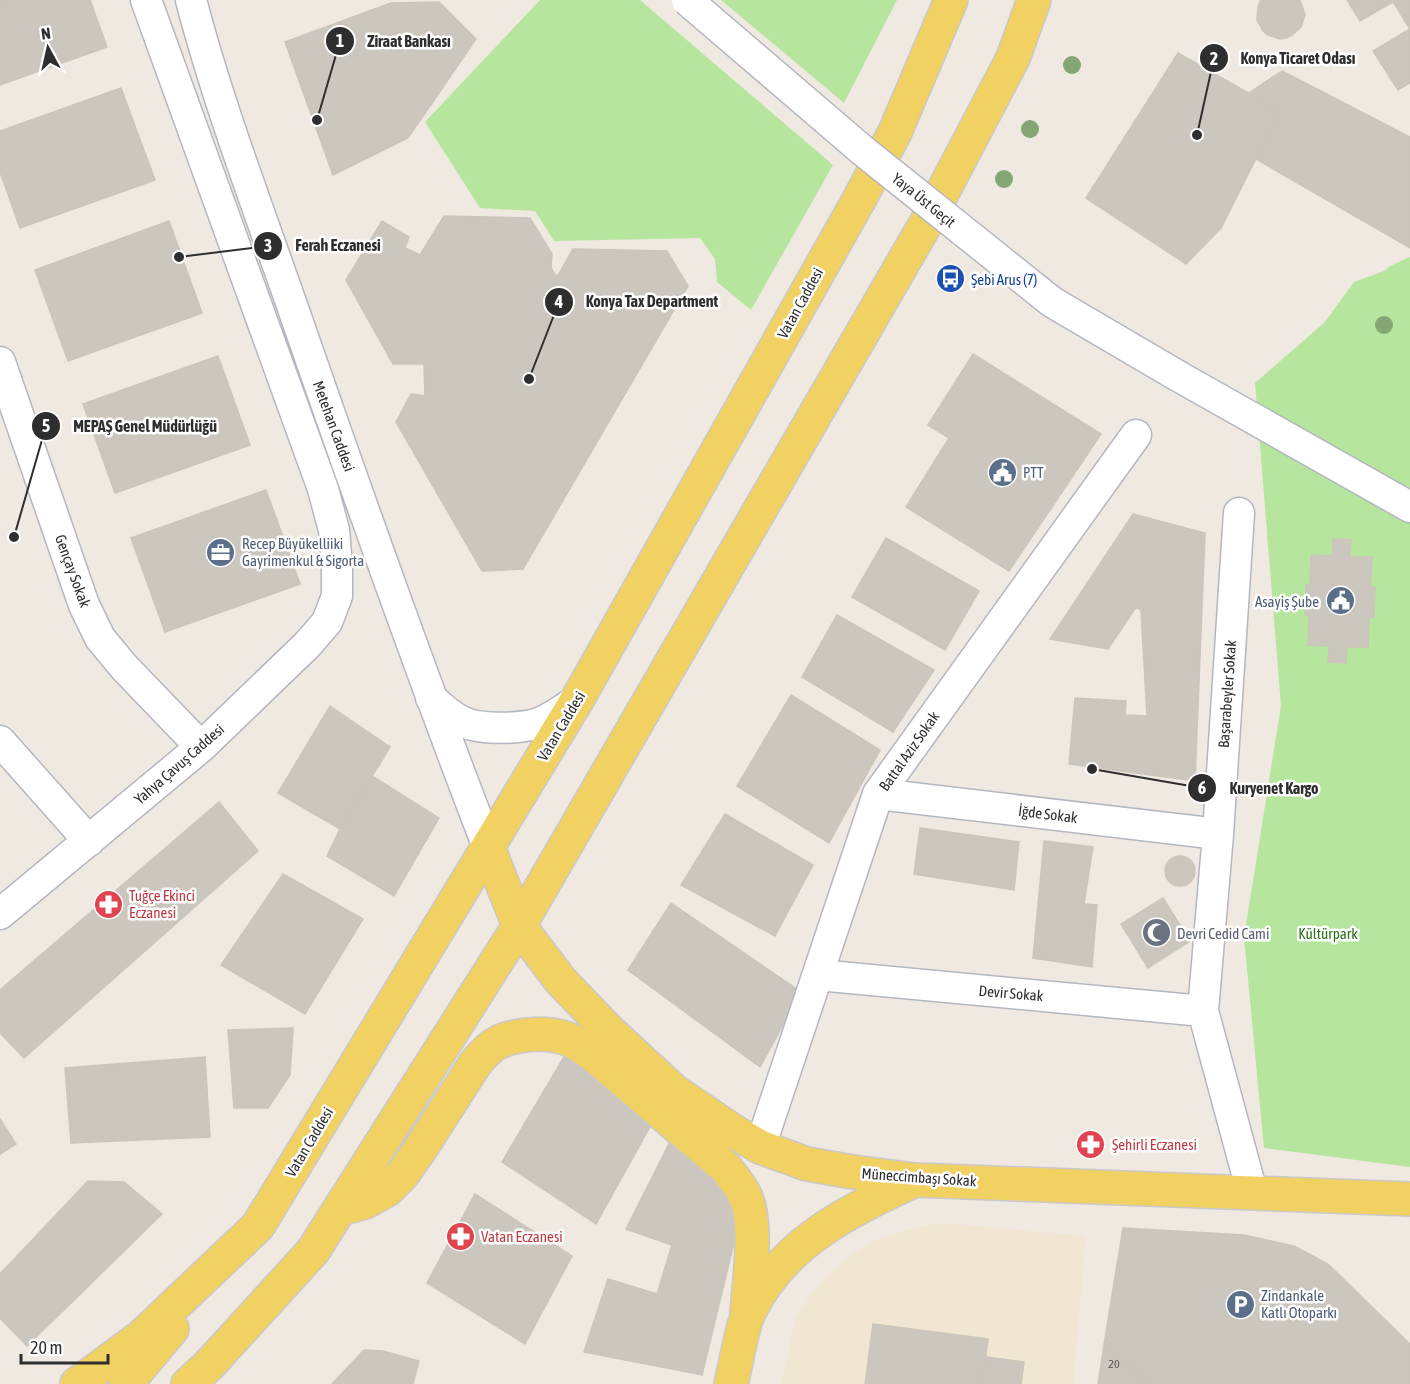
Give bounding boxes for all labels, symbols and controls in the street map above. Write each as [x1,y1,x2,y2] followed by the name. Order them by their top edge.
[18,18,78,78] north arrow
[40,24,52,43] text: N
[325,24,463,58] callout: Ziraat Bankası
[336,30,344,51] text: 1
[367,32,451,50] text: Ziraat Bankası
[1199,41,1368,75] callout: Konya Ticaret Odası
[1210,48,1218,69] text: 2
[1240,49,1356,67] text: Konya Ticaret Odası
[889,169,959,231] street label: Yaya Üst Geçit
[253,229,393,263] callout: Ferah Eczanesi
[264,235,272,256] text: 3
[295,236,381,254] text: Ferah Eczanesi
[934,263,966,295] bus stop icon: Şebi Arus (7)
[774,265,826,341] street label: Vatan Caddesi
[971,271,1037,288] place label: Şebi Arus (7)
[544,285,730,319] callout: Konya Tax Department
[554,291,563,312] text: 4
[586,292,719,310] text: Konya Tax Department
[310,378,358,474] street label: Metehan Caddesi
[31,409,228,443] callout: MEPAŞ Genel Müdürlüğü
[42,415,50,436] text: 5
[73,417,217,435] text: MEPAŞ Genel Müdürlüğü
[986,456,1018,488] public building icon: PTT
[1023,464,1044,481] place label: PTT
[52,532,94,610] street label: Gençay Sokak
[242,535,364,569] place label: Recep Büyükelliiki Gayrimenkul & Sigorta
[205,536,237,568] office icon: Recep Büyükelliiki Gayrimenkul & Sigorta
[1324,585,1356,617] public building icon: Asayiş Şube
[1255,593,1319,610] place label: Asayiş Şube
[1215,639,1239,748] street label: Başarabeyler Sokak
[534,688,588,764] street label: Vatan Caddesi
[875,708,943,794] street label: Battal Aziz Sokak
[131,720,227,808] street label: Yahya Çavuş Caddesi
[1187,771,1330,805] callout: Kuryenet Kargo
[1198,777,1206,798] text: 6
[1230,779,1319,797] text: Kuryenet Kargo
[1017,802,1079,826] street label: İğde Sokak
[129,887,195,921] place label: Tuğçe Ekinci Eczanesi
[92,888,124,920] pharmacy icon: Tuğçe Ekinci Eczanesi
[1140,917,1172,949] mosque icon: Devri Cedid Cami
[1177,925,1269,942] place label: Devri Cedid Cami
[1298,925,1358,942] park label: Kültürpark
[978,982,1044,1004] street label: Devir Sokak
[282,1104,336,1180] street label: Vatan Caddesi
[1075,1128,1107,1160] pharmacy icon: Şehirli Eczanesi
[1112,1136,1197,1153] place label: Şehirli Eczanesi
[861,1165,977,1190] street label: Müneccimbaşı Sokak
[444,1220,476,1252] pharmacy icon: Vatan Eczanesi
[481,1228,563,1245] place label: Vatan Eczanesi
[1261,1287,1337,1321] place label: Zindankale Katlı Otoparkı
[1224,1288,1256,1320] parking icon: Zindankale Katlı Otoparkı
[21,1327,108,1365] scale bar
[30,1337,62,1358] text: 20 m
[1108,1357,1120,1371] house number: 20

